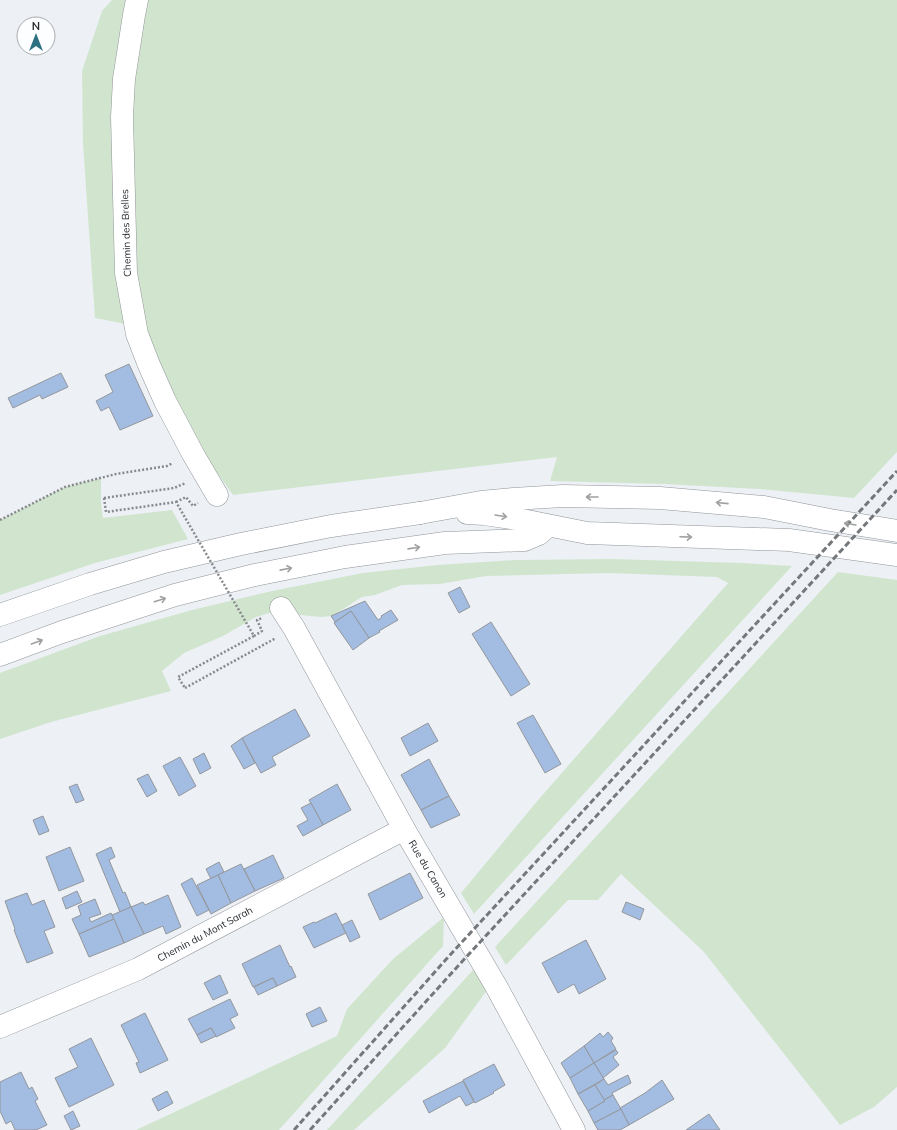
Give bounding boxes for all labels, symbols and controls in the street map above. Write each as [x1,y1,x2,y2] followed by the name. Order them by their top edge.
[16,16,56,56] north arrow
[32,19,40,33] text: N
[118,189,134,277] street label: Chemin des Brelles
[586,493,599,500] one-way arrow
[716,499,729,506] one-way arrow
[494,512,507,520] one-way arrow
[844,519,857,527] one-way arrow
[679,533,692,541] one-way arrow
[407,544,420,552] one-way arrow
[279,564,292,572] one-way arrow
[153,596,166,603] one-way arrow
[30,637,42,645] one-way arrow
[406,838,450,900] street label: Rue du Canon
[155,903,255,965] street label: Chemin du Mont Sarah

